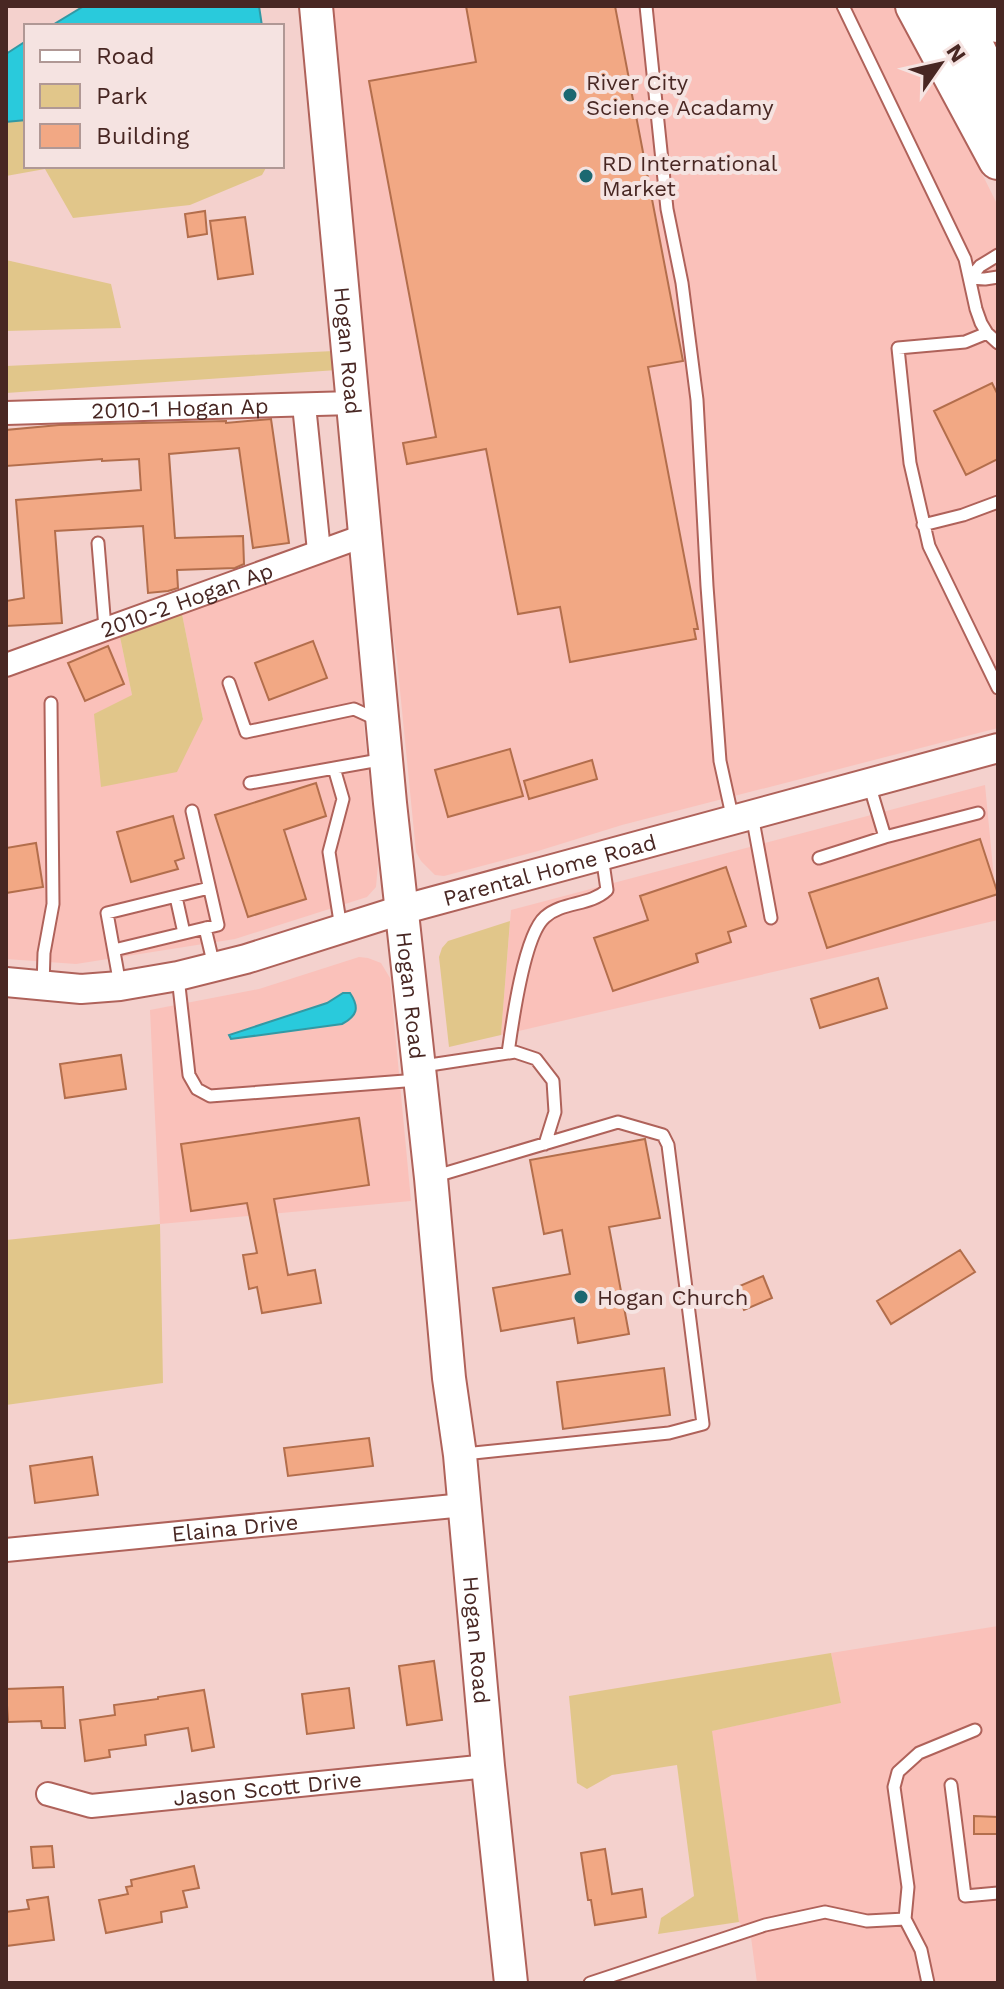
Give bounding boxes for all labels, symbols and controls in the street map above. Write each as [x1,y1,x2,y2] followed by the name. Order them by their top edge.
[24,24,284,168] legend
[900,24,980,104] north arrow
[941,39,971,67] text: N
[96,42,155,70] text: Road
[586,70,774,120] place label: River City Science Acadamy
[96,82,148,110] text: Park
[561,86,579,104] marker: River City Science Acadamy
[96,122,189,150] text: Building
[602,151,778,201] place label: RD International Market
[577,167,595,185] marker: RD International Market
[330,286,366,416] street label: Hogan Road
[91,393,269,423] street label: 2010-1 Hogan Ap
[97,557,276,642] street label: 2010-2 Hogan Ap
[440,829,659,911] street label: Parental Home Road
[392,930,430,1061] street label: Hogan Road
[597,1285,748,1310] place label: Hogan Church
[572,1288,590,1306] marker: Hogan Church
[171,1509,299,1546] street label: Elaina Drive
[458,1575,495,1705] street label: Hogan Road
[172,1766,363,1810] street label: Jason Scott Drive

